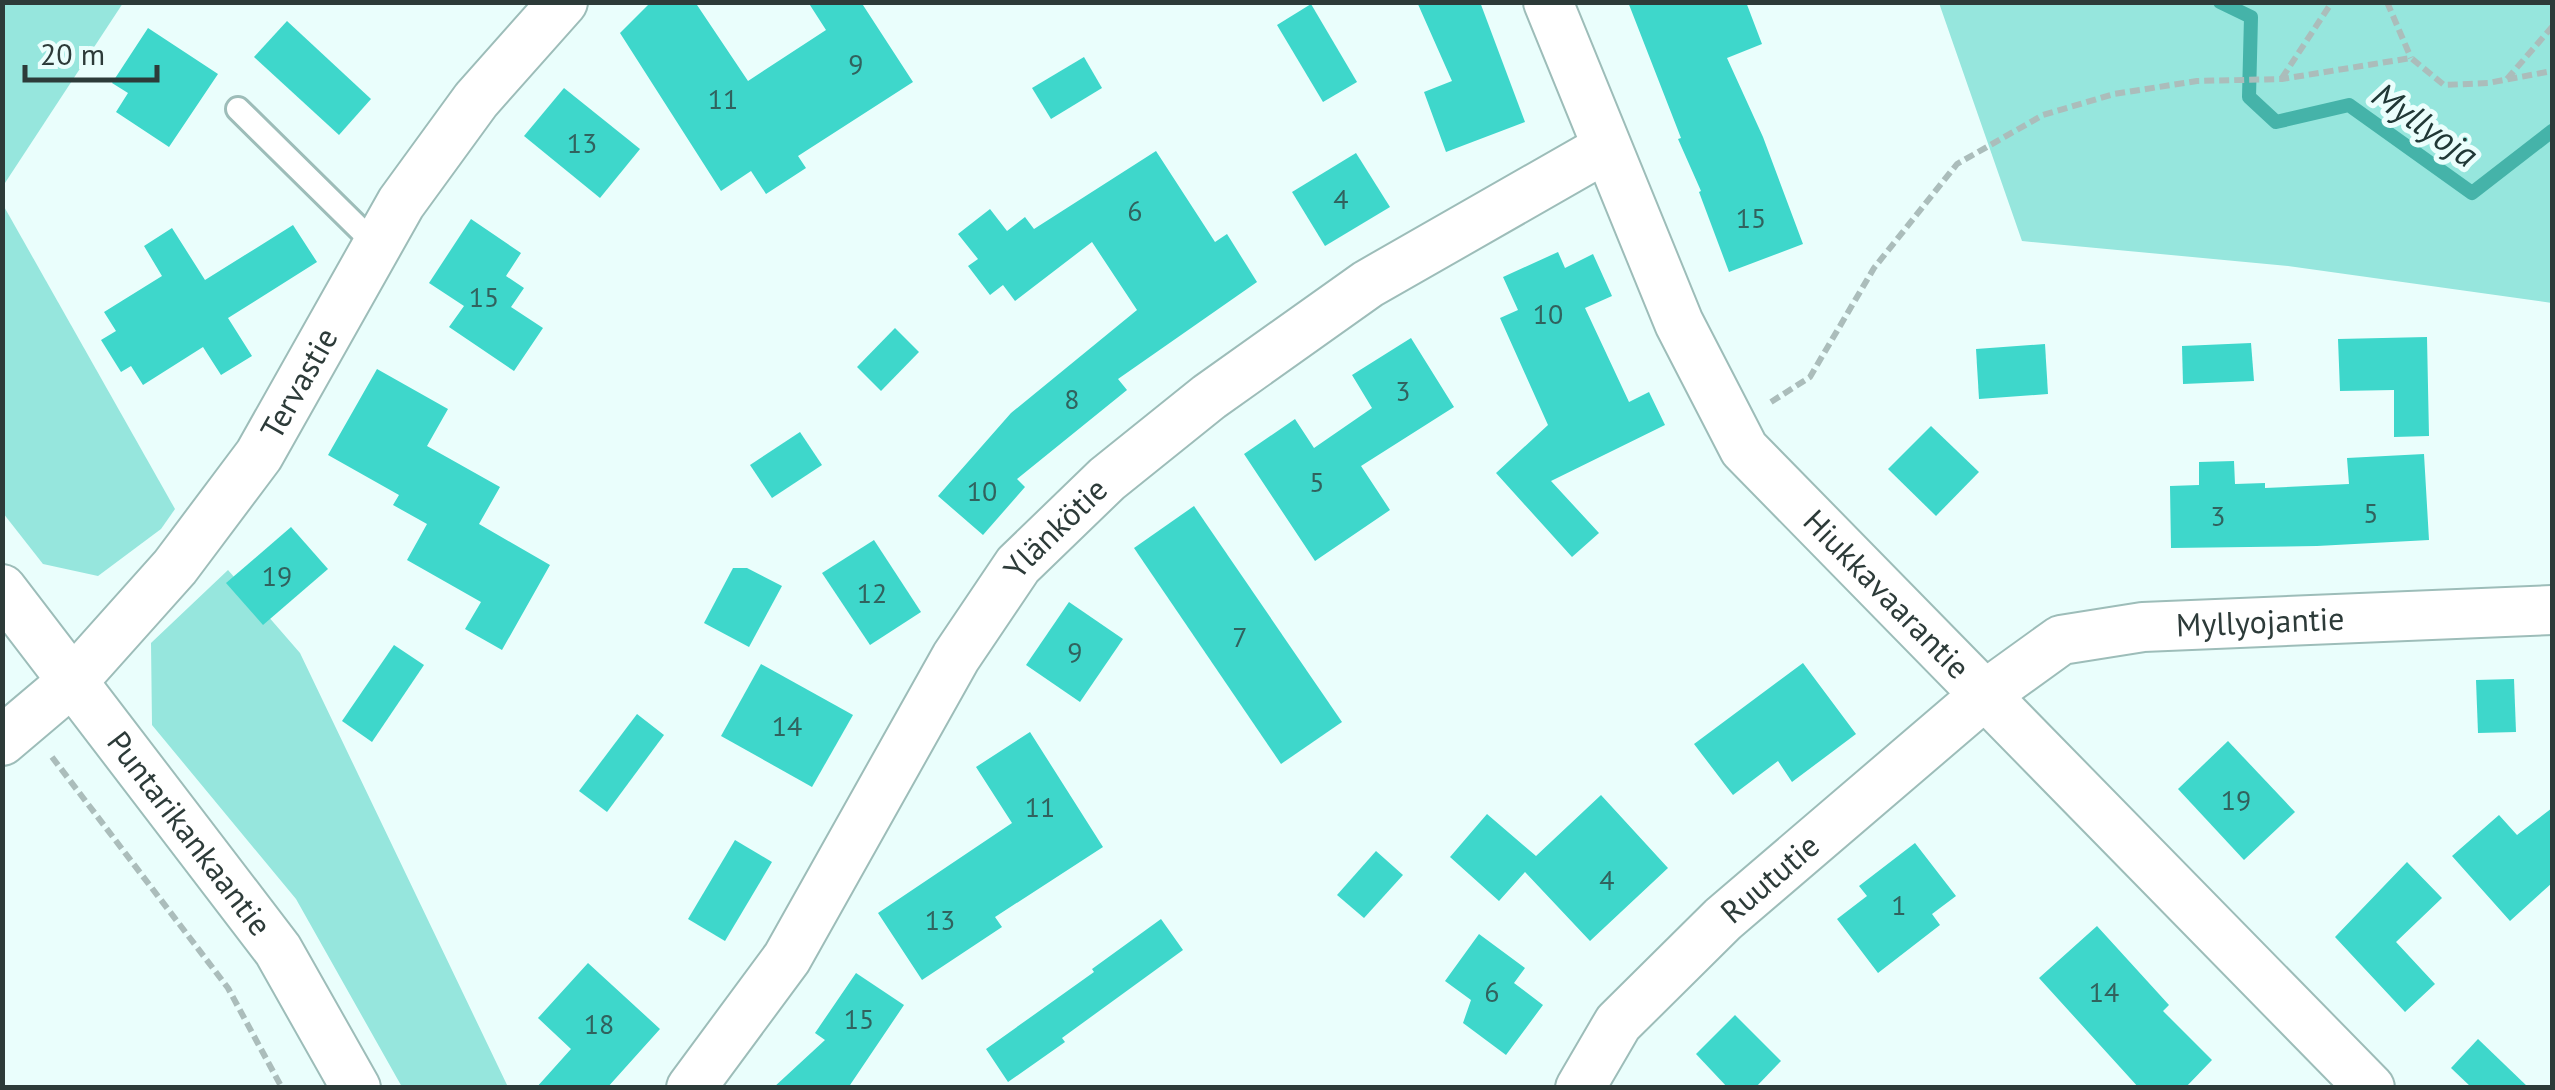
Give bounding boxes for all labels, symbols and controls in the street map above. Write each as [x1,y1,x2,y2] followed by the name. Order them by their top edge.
[25,20,158,82] scale bar
[40,34,105,73] text: 20 m
[848,45,864,82] house number: 9
[2364,71,2487,177] water label: Myllyoja
[708,80,738,117] house number: 11
[567,124,597,161] house number: 13
[1333,180,1349,217] house number: 4
[1127,192,1143,229] house number: 6
[1736,199,1766,236] house number: 15
[469,278,499,315] house number: 15
[1533,295,1563,332] house number: 10
[250,320,346,446] street label: Tervastie
[1395,372,1411,409] house number: 3
[1064,380,1080,417] house number: 8
[1309,463,1325,500] house number: 5
[993,468,1116,586] street label: Ylänkötie
[967,472,997,509] house number: 10
[2363,494,2379,531] house number: 5
[2210,497,2226,534] house number: 3
[1795,500,1979,687] street label: Hiukkavaarantie
[262,557,292,594] house number: 19
[857,574,887,611] house number: 12
[2175,597,2345,646] street label: Myllyojantie
[1232,618,1248,655] house number: 7
[1067,633,1083,670] house number: 9
[772,707,802,744] house number: 14
[98,722,281,944] street label: Puntarikankaantie
[2221,781,2251,818] house number: 19
[1025,788,1055,825] house number: 11
[1711,824,1828,932] street label: Ruututie
[1599,861,1615,898] house number: 4
[1891,886,1907,923] house number: 1
[925,901,955,938] house number: 13
[1484,973,1500,1010] house number: 6
[2089,973,2119,1010] house number: 14
[844,1000,874,1037] house number: 15
[584,1005,614,1042] house number: 18

